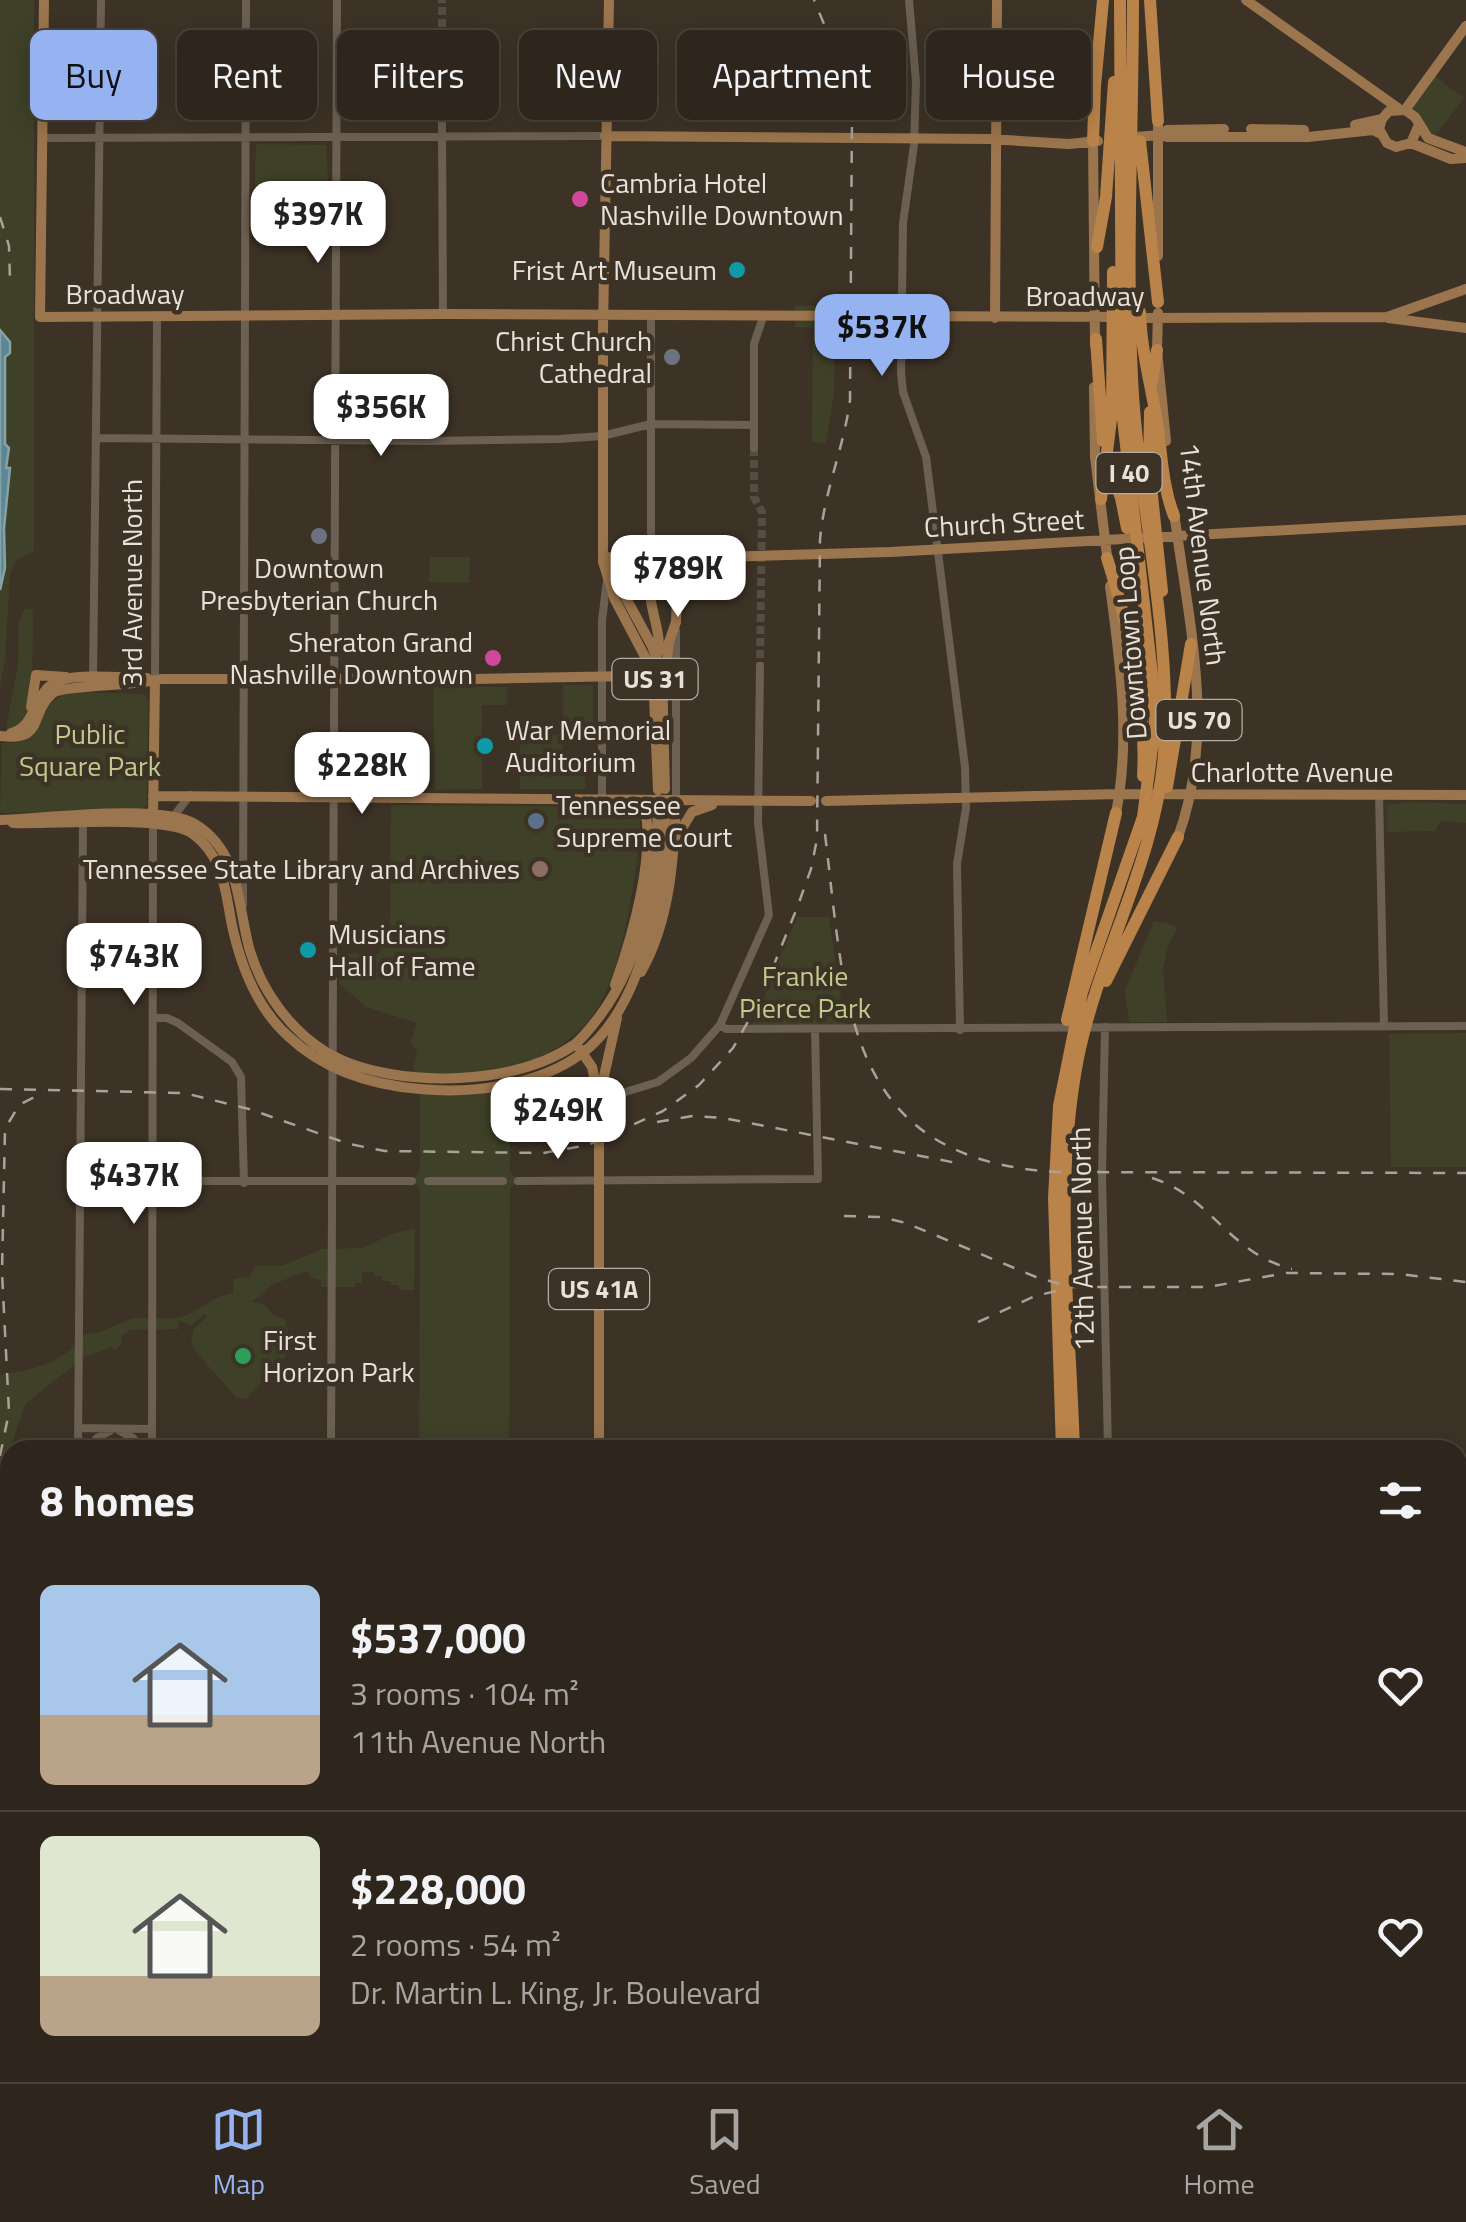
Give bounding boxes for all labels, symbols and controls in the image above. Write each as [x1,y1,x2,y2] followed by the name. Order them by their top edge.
[30,30,157,120] chip: Buy
[177,30,317,120] chip: Rent
[337,30,499,120] chip: Filters
[519,30,657,120] chip: New
[677,30,906,120] chip: Apartment
[926,30,1091,120] chip: House
[600,161,844,236] place label: Cambria Hotel Nashville Downtown
[248,181,388,266] pin: $397K
[569,188,591,210] marker: Cambria Hotel Nashville Downtown
[273,189,363,237] text: $397K
[512,248,717,291] place label: Frist Art Museum
[726,259,748,281] marker: Frist Art Museum
[66,272,184,315] street label: Broadway
[1026,274,1144,317] street label: Broadway
[812,294,952,379] pin: $537K
[837,302,927,350] text: $537K
[495,319,652,394] place label: Christ Church Cathedral
[661,346,683,368] marker: Christ Church Cathedral
[311,374,451,459] pin: $356K
[336,382,426,430] text: $356K
[1168,440,1239,668] street label: 14th Avenue North
[1096,453,1162,493] road number: I 40
[110,479,153,687] street label: 3rd Avenue North
[923,497,1085,548] street label: Church Street
[308,525,330,547] marker: Downtown Presbyterian Church
[608,535,748,620] pin: $789K
[633,543,723,591] text: $789K
[1101,545,1158,741] street label: Downtown Loop
[200,546,438,621] place label: Downtown Presbyterian Church
[229,620,473,695] place label: Sheraton Grand Nashville Downtown
[482,647,504,669] marker: Sheraton Grand Nashville Downtown
[612,659,698,699] road number: US 31
[1156,700,1242,740] road number: US 70
[505,708,671,783] place label: War Memorial Auditorium
[19,712,161,787] park label: Public Square Park
[292,732,432,817] pin: $228K
[474,735,496,757] marker: War Memorial Auditorium
[317,740,407,788] text: $228K
[1191,750,1393,793] street label: Charlotte Avenue
[556,783,732,858] place label: Tennessee Supreme Court
[525,810,547,832] marker: Tennessee Supreme Court
[83,847,520,890] place label: Tennessee State Library and Archives
[529,858,551,880] marker: Tennessee State Library and Archives
[328,912,476,987] place label: Musicians Hall of Fame
[64,923,204,1008] pin: $743K
[89,931,179,979] text: $743K
[297,939,319,961] marker: Musicians Hall of Fame
[739,954,871,1029] park label: Frankie Pierce Park
[488,1077,628,1162] pin: $249K
[513,1085,603,1133] text: $249K
[1058,1127,1105,1351] street label: 12th Avenue North
[64,1142,204,1227] pin: $437K
[89,1150,179,1198] text: $437K
[549,1269,649,1309] road number: US 41A
[263,1318,415,1393] place label: First Horizon Park
[232,1345,254,1367] marker: First Horizon Park
[40,1468,195,1532] text: 8 homes
[1373,1473,1428,1528] icon: filters
[350,1605,526,1669] text: $537,000
[120,1625,240,1745] icon: home
[1373,1658,1428,1713] icon: heart
[350,1669,579,1717] text: 3 rooms · 104 m²
[350,1717,606,1765] text: 11th Avenue North
[350,1856,526,1920] text: $228,000
[120,1876,240,1996] icon: home
[1373,1909,1428,1964] icon: heart
[350,1920,561,1968] text: 2 rooms · 54 m²
[350,1968,761,2016] text: Dr. Martin L. King, Jr. Boulevard
[211,2102,266,2205] tab: Map
[689,2102,761,2205] tab: Saved
[1183,2102,1255,2205] tab: Home

